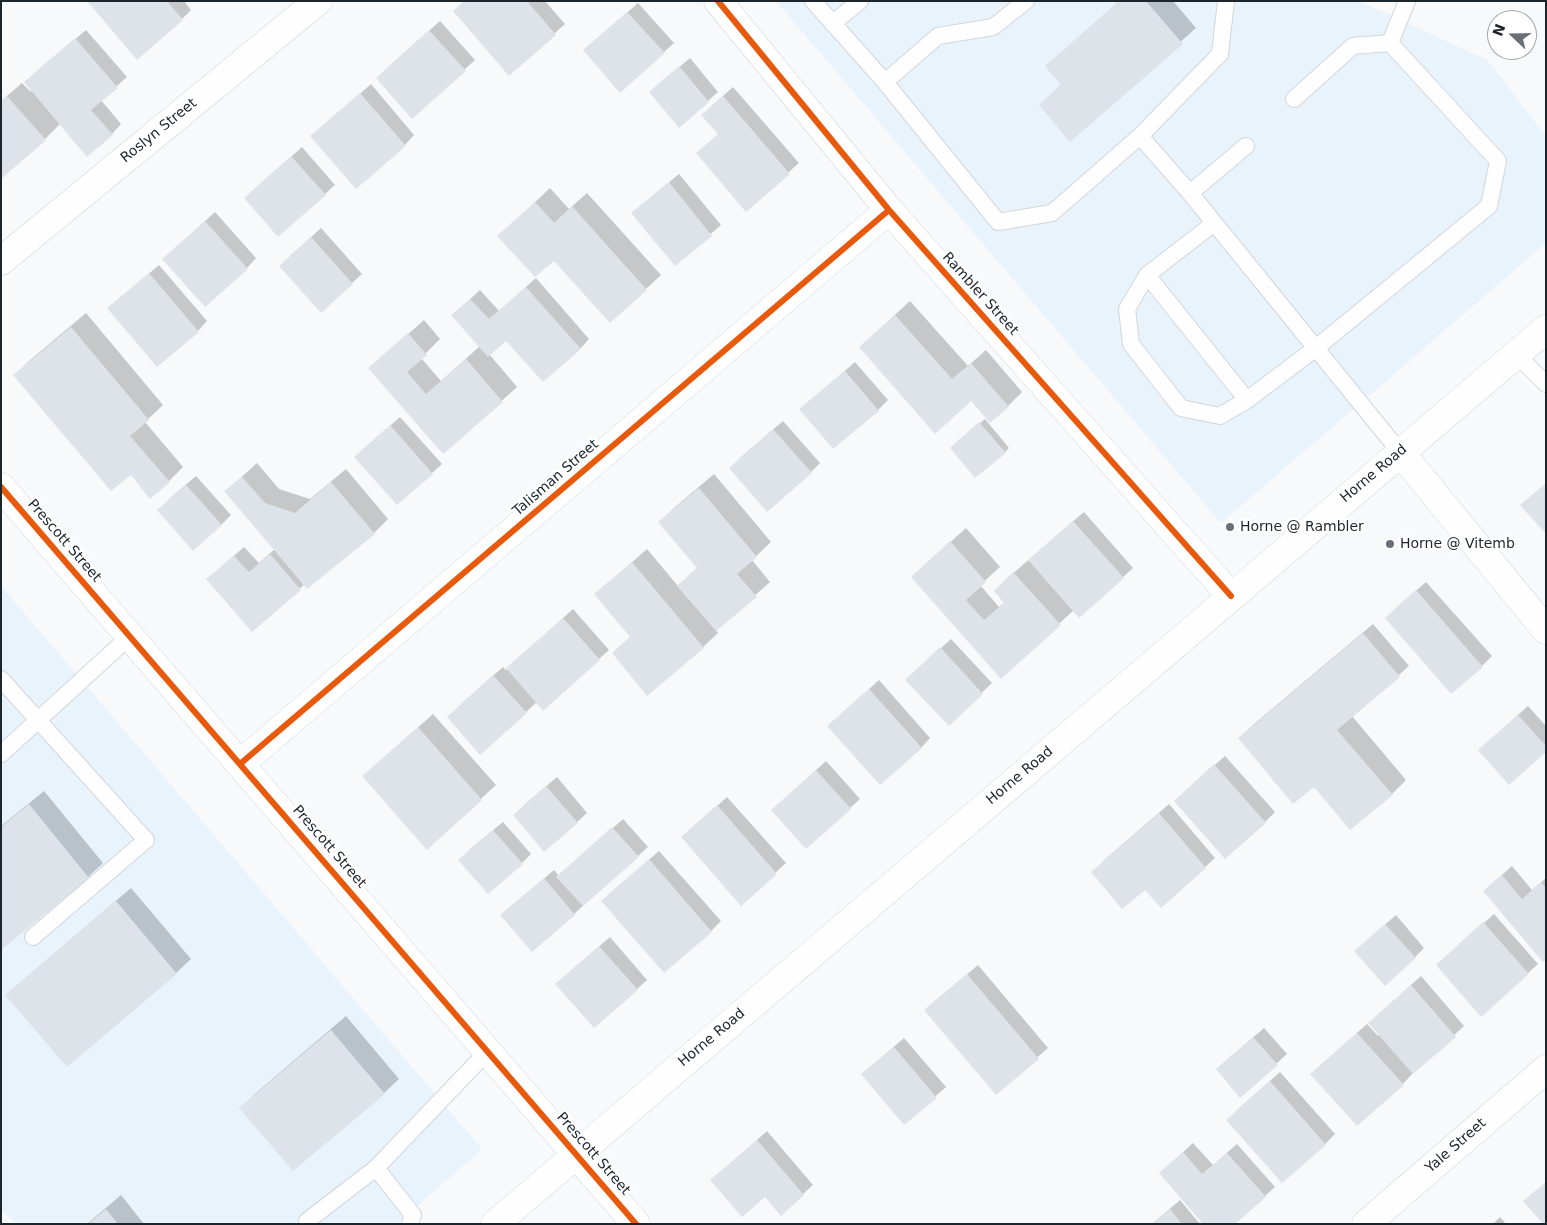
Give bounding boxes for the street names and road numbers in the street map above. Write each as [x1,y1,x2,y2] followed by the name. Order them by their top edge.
[118,95,200,167] street label: Roslyn Street
[938,249,1022,339] street label: Rambler Street
[510,436,602,520] street label: Talisman Street
[1337,441,1411,507] street label: Horne Road
[24,496,104,586] street label: Prescott Street
[983,743,1057,809] street label: Horne Road
[289,802,369,892] street label: Prescott Street
[675,1005,749,1071] street label: Horne Road
[553,1109,633,1199] street label: Prescott Street
[1422,1115,1490,1177] street label: Yale Street

